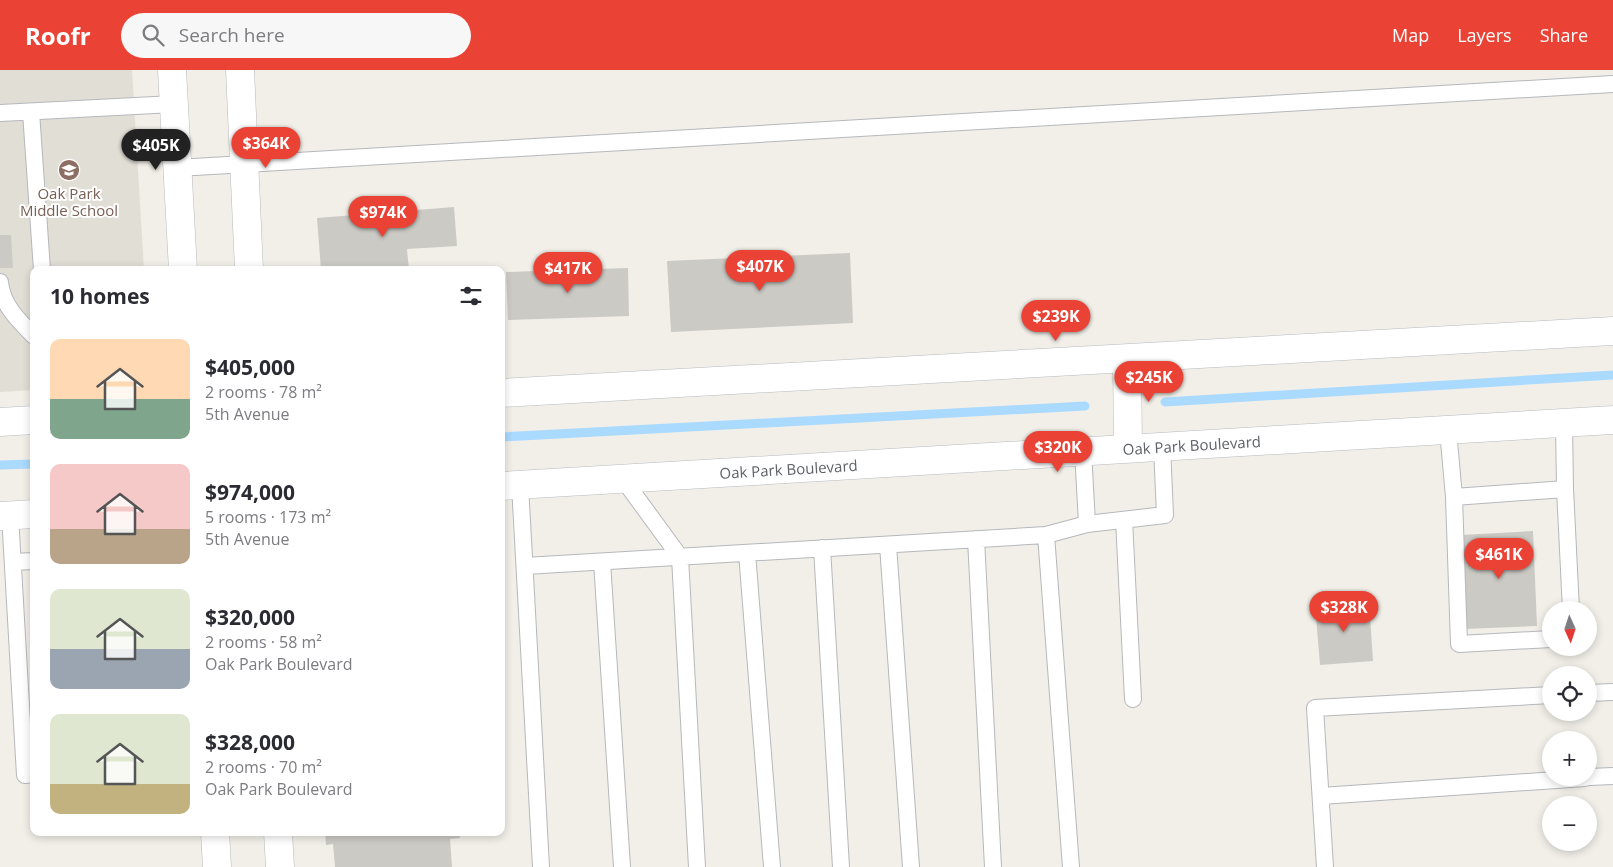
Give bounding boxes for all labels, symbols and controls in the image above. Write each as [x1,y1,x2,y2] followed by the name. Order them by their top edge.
[121,13,471,58] search box
[25,19,91,52] text: Roofr
[139,21,167,49] icon: search
[179,22,285,48] text: Search here
[1392,23,1429,47] text: Map
[1457,23,1512,47] text: Layers
[1540,23,1588,47] text: Share
[231,126,301,169] pin: $364K
[121,128,191,171] pin: $405K
[242,132,290,154] text: $364K
[132,134,180,156] text: $405K
[57,158,81,182] school or university icon: Oak Park Middle School
[20,183,118,220] place label: Oak Park Middle School
[348,196,418,238] pin: $974K
[359,201,407,223] text: $974K
[725,250,795,292] pin: $407K
[533,252,603,294] pin: $417K
[736,255,784,277] text: $407K
[544,257,592,279] text: $417K
[50,282,150,310] text: 10 homes
[457,282,485,310] icon: filters
[1021,300,1091,342] pin: $239K
[1032,305,1080,327] text: $239K
[205,353,295,381] text: $405,000
[90,359,150,419] icon: home
[1114,360,1184,403] pin: $245K
[1125,366,1173,388] text: $245K
[205,381,322,403] text: 2 rooms · 78 m²
[205,403,290,425] text: 5th Avenue
[1023,430,1093,473] pin: $320K
[1122,431,1261,459] street label: Oak Park Boulevard
[1034,436,1082,458] text: $320K
[719,455,858,483] street label: Oak Park Boulevard
[205,478,295,506] text: $974,000
[90,484,150,544] icon: home
[205,506,331,528] text: 5 rooms · 173 m²
[205,528,290,550] text: 5th Avenue
[1464,538,1534,580] pin: $461K
[1475,543,1523,565] text: $461K
[1309,590,1379,633] pin: $328K
[1320,596,1368,618] text: $328K
[1542,601,1598,656] north arrow
[1542,601,1597,851] map controls
[205,603,295,631] text: $320,000
[90,609,150,669] icon: home
[205,631,322,653] text: 2 rooms · 58 m²
[205,653,353,675] text: Oak Park Boulevard
[1542,666,1597,721] button: locate
[205,728,295,756] text: $328,000
[1542,731,1597,786] button: +
[90,734,150,794] icon: home
[205,756,322,778] text: 2 rooms · 70 m²
[205,778,353,800] text: Oak Park Boulevard
[1542,796,1597,851] button: −

